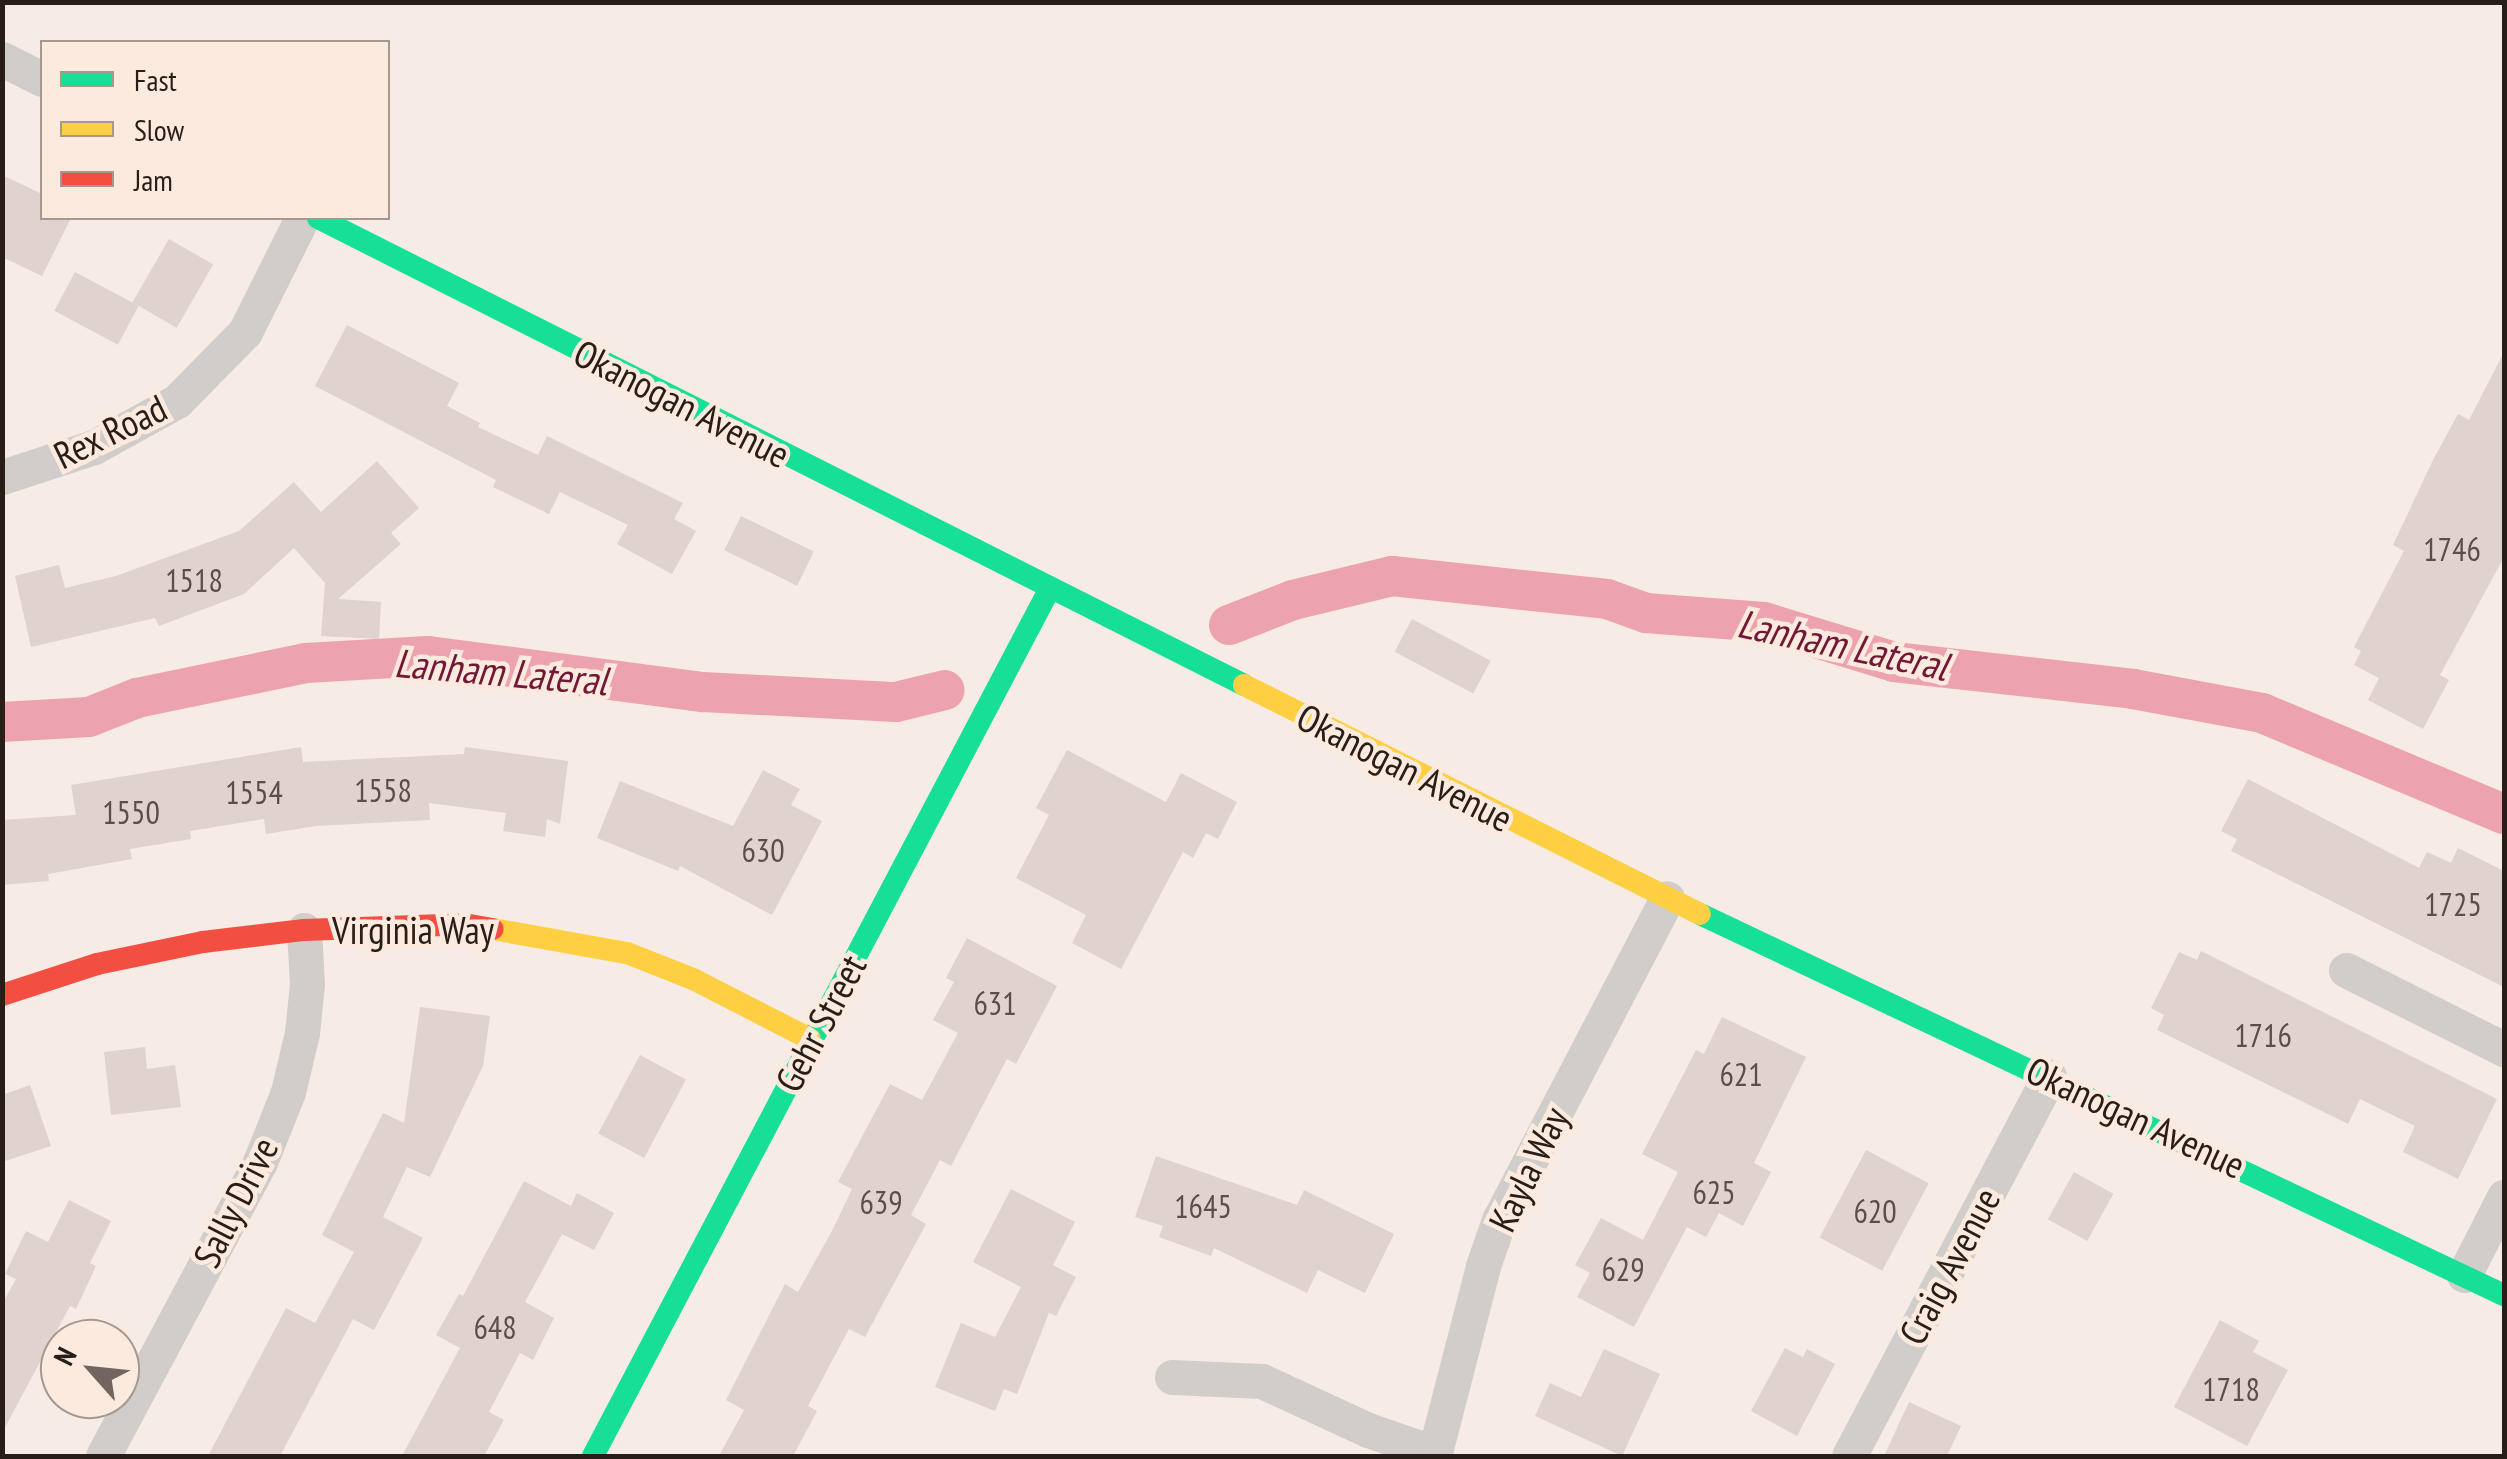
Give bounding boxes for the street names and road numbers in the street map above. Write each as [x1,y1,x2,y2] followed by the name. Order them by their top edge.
[566,329,798,477] street label: Okanogan Avenue
[46,384,174,478] street label: Rex Road
[1289,693,1521,841] street label: Okanogan Avenue
[332,907,494,953] street label: Virginia Way
[765,947,875,1099] street label: Gehr Street
[2019,1046,2253,1188] street label: Okanogan Avenue
[1478,1099,1578,1239] street label: Kayla Way
[183,1129,287,1275] street label: Sally Drive
[1889,1180,2009,1352] street label: Craig Avenue

